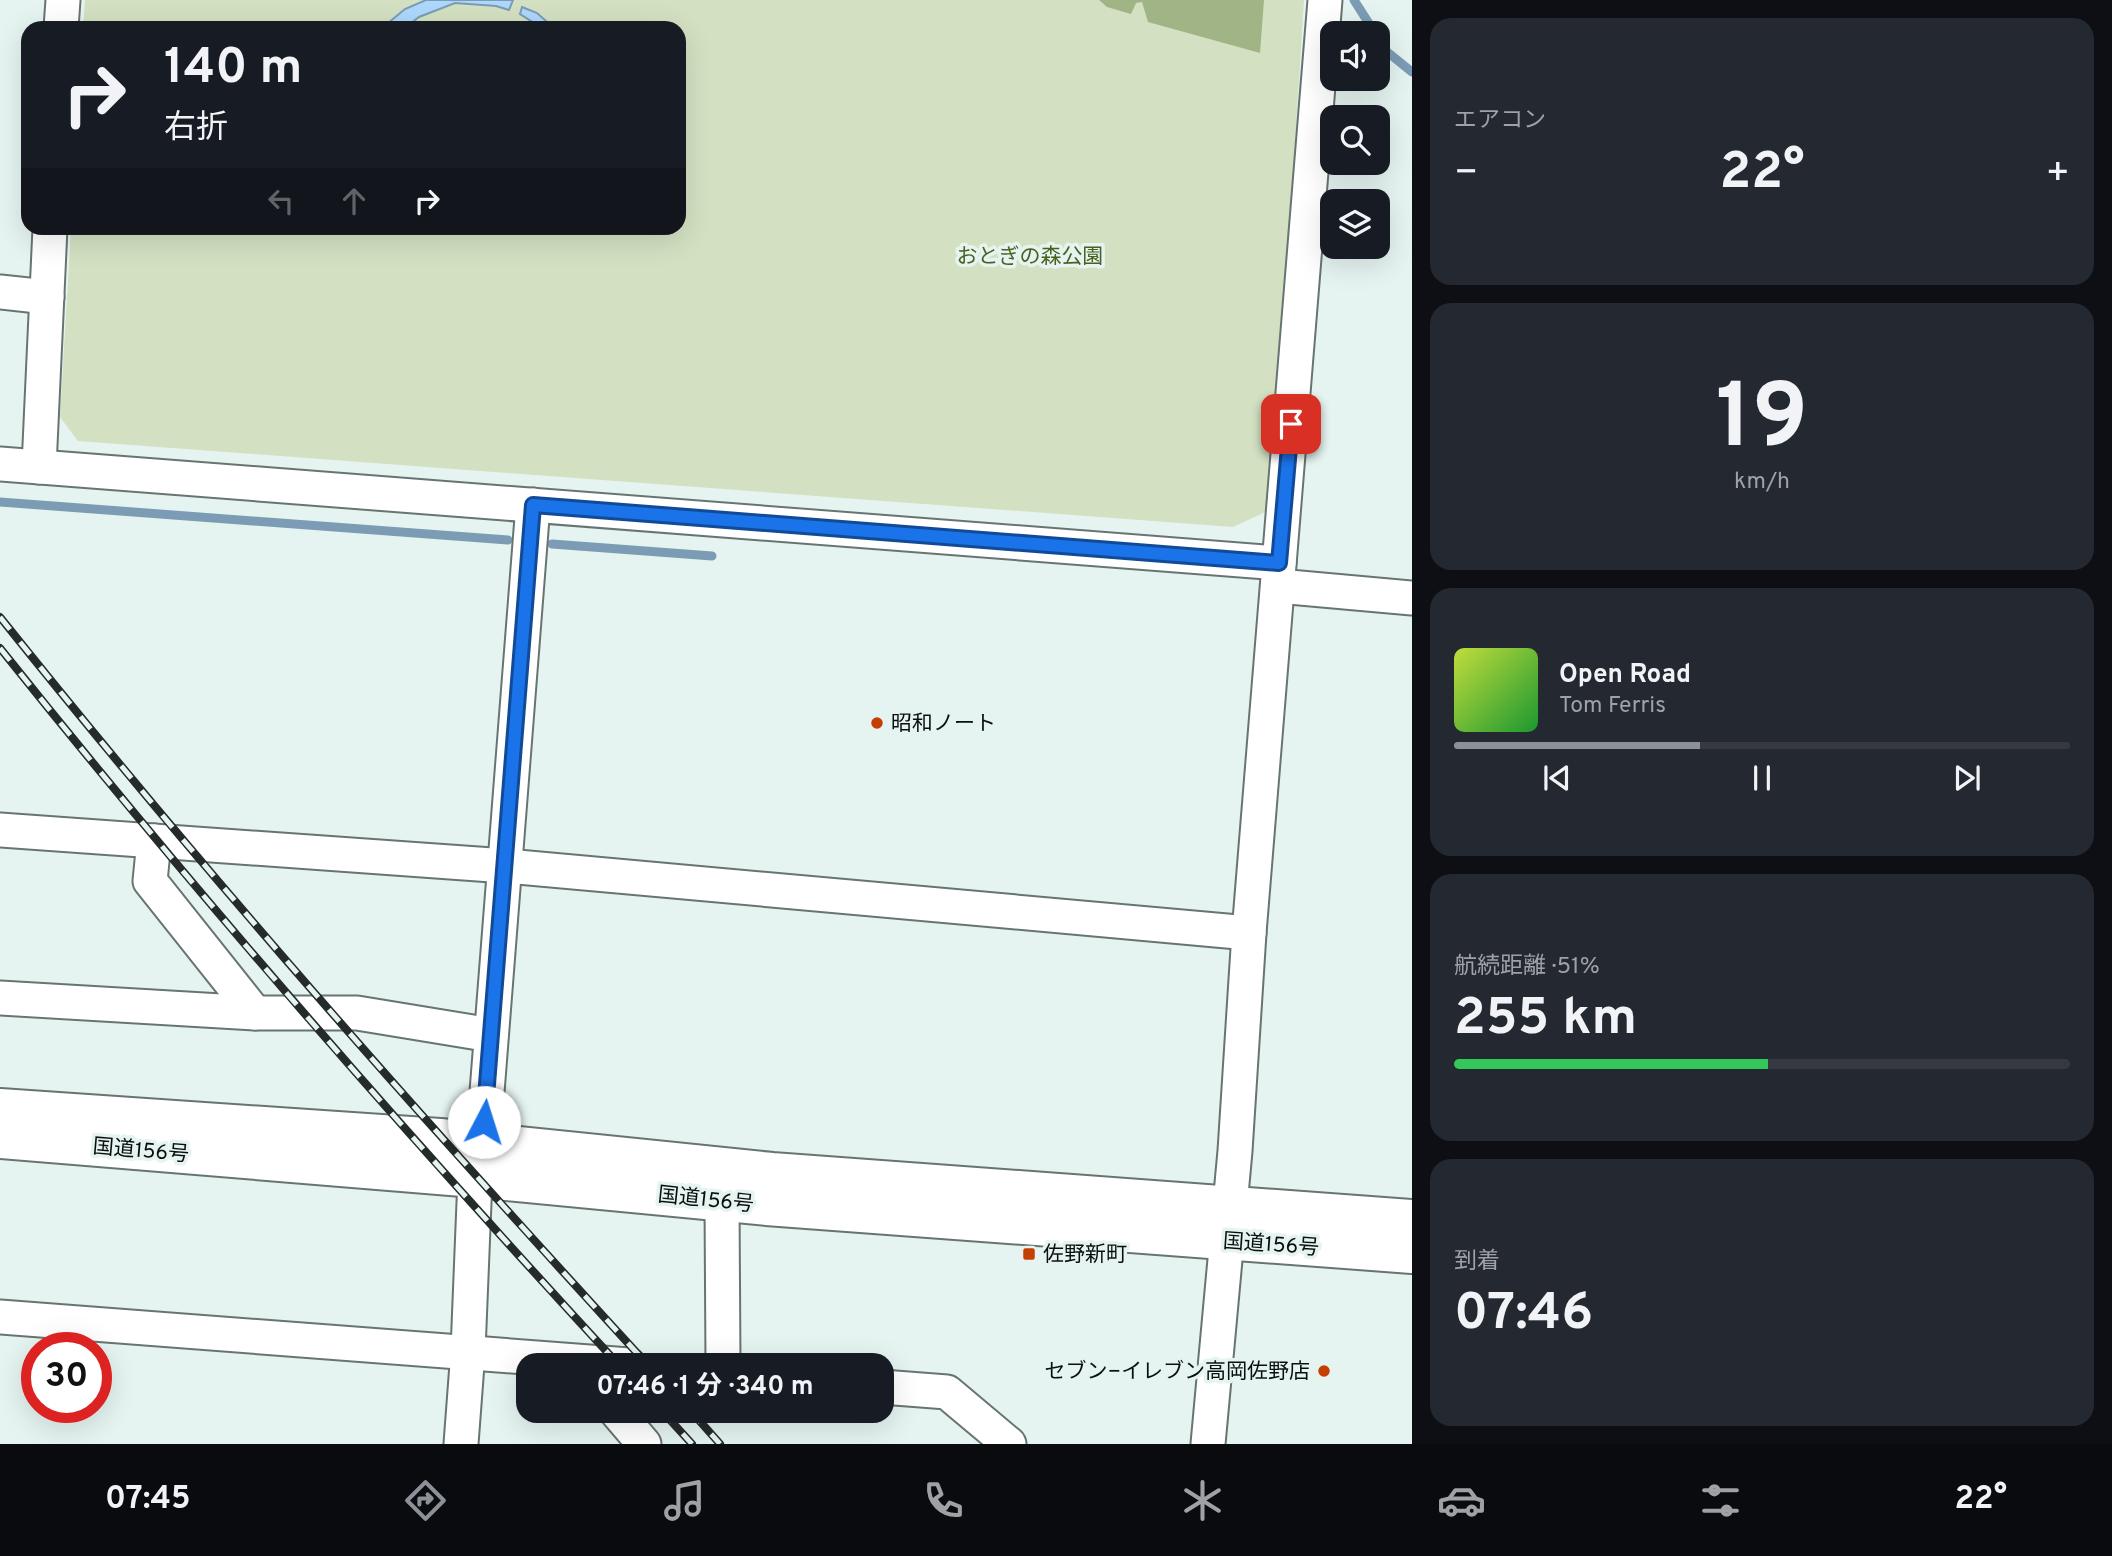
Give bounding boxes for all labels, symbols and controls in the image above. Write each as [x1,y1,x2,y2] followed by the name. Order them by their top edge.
[1320,21,1390,259] map controls
[1320,21,1390,91] button: sound
[164,39,303,101] text: 140 m
[49,49,140,140] icon: right
[1320,105,1390,175] button: search
[1454,107,1546,136] text: エアコン
[164,109,228,149] text: 右折
[1719,141,1805,207] text: 22°
[1454,150,1479,199] text: −
[2045,150,2070,199] text: +
[262,182,300,220] icon: left
[335,182,373,220] icon: ahead
[408,182,446,220] icon: right
[1320,189,1390,259] button: layers
[957,244,1104,271] park label: おとぎの森公園
[1716,365,1808,480] text: 19
[1261,394,1321,454] pin
[1272,405,1310,443] icon: arrive
[1734,468,1790,497] text: km/h
[1559,659,1691,692] text: Open Road
[1559,692,1666,721] text: Tom Ferris
[891,711,996,738] place label: 昭和ノート
[869,715,885,731] marker: 昭和ノート
[1538,759,1576,797] icon: previous
[1743,759,1781,797] icon: pause
[1948,759,1986,797] icon: next
[1454,953,1600,982] text: 航続距離 · 51%
[1454,987,1637,1053] text: 255 km
[447,1085,521,1159] position arrow
[92,1134,190,1169] street label: 国道156号
[656,1182,755,1219] street label: 国道156号
[1222,1229,1320,1262] street label: 国道156号
[1043,1242,1127,1269] place label: 佐野新町
[1021,1246,1037,1262] marker: 佐野新町
[1454,1248,1500,1277] text: 到着
[1454,1282,1593,1348] text: 07:46
[21,1332,112,1423] speed limit sign: 30
[1044,1359,1310,1386] place label: セブン−イレブン高岡佐野店
[1316,1363,1332,1379] marker: セブン−イレブン高岡佐野店
[596,1371,814,1404] text: 07:46 · 1 分 · 340 m
[401,1476,450,1525] icon: directions
[660,1476,709,1525] icon: music
[919,1476,968,1525] icon: phone
[1178,1476,1227,1525] icon: climate
[1437,1476,1486,1525] icon: car
[1696,1476,1745,1525] icon: filters
[105,1480,191,1520] text: 07:45
[1955,1480,2007,1520] text: 22°

